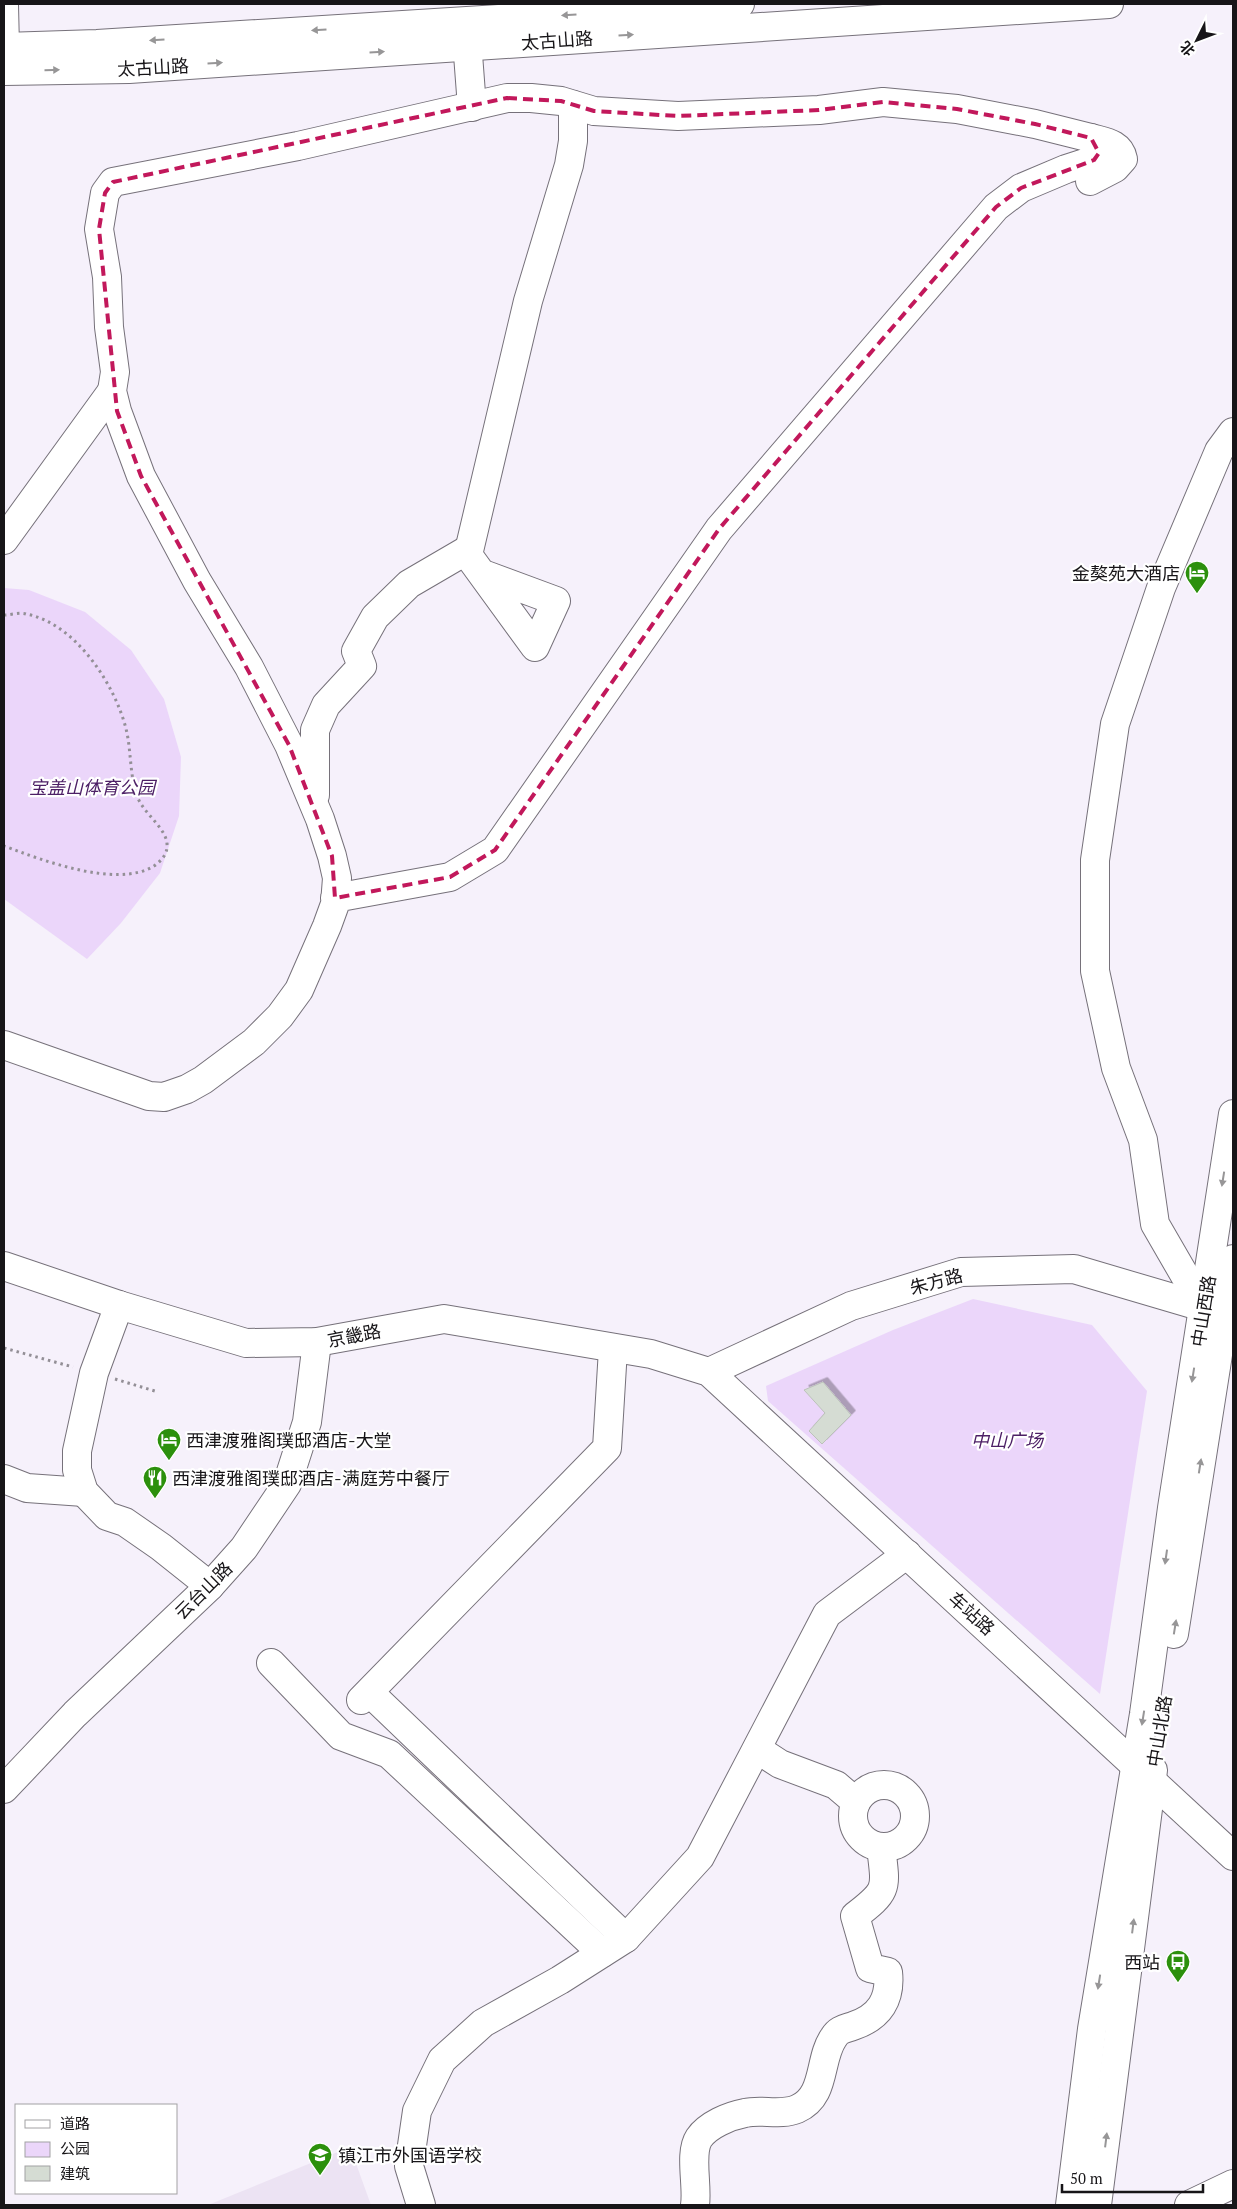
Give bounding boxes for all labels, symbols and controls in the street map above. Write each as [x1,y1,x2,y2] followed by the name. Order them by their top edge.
[561,11,577,19] one-way arrow
[1172,15,1222,65] north arrow
[520,26,594,54] street label: 太古山路
[311,27,327,35] one-way arrow
[619,31,635,39] one-way arrow
[149,37,165,45] one-way arrow
[1175,37,1199,61] text: 北
[369,48,385,56] one-way arrow
[116,53,190,81] street label: 太古山路
[207,59,223,67] one-way arrow
[45,66,61,74] one-way arrow
[1184,560,1210,594] hotel icon: 金獒苑大酒店
[1072,561,1180,585] place label: 金獒苑大酒店
[29,775,158,799] park label: 宝盖山体育公园
[1219,1172,1227,1188] one-way arrow
[907,1262,965,1300] street label: 朱方路
[1186,1274,1220,1348] street label: 中山西路
[325,1318,383,1352] street label: 京畿路
[1189,1367,1197,1383] one-way arrow
[156,1427,182,1461] hotel icon: 西津渡雅阁璞邸酒店-大堂
[186,1428,392,1452] place label: 西津渡雅阁璞邸酒店-大堂
[971,1428,1045,1452] park label: 中山广场
[1196,1458,1204,1474] one-way arrow
[142,1465,168,1499] restaurant icon: 西津渡雅阁璞邸酒店-满庭芳中餐厅
[172,1466,450,1490] place label: 西津渡雅阁璞邸酒店-满庭芳中餐厅
[1161,1549,1169,1565] one-way arrow
[169,1556,237,1624] street label: 云台山路
[944,1586,1000,1640] street label: 车站路
[1171,1618,1179,1634] one-way arrow
[1142,1694,1176,1768] street label: 中山北路
[1139,1710,1147,1726] one-way arrow
[1129,1918,1137,1934] one-way arrow
[1165,1949,1191,1983] bus stop icon: 西站
[1124,1950,1160,1974] place label: 西站
[1095,1974,1103,1990] one-way arrow
[15,2104,178,2194] legend
[60,2113,90,2133] text: 道路
[1102,2131,1110,2147] one-way arrow
[60,2138,90,2158] text: 公园
[307,2142,333,2176] school or university icon: 镇江市外国语学校
[338,2143,482,2167] place label: 镇江市外国语学校
[1062,2162,1203,2194] scale bar
[60,2163,90,2183] text: 建筑
[1070,2168,1103,2188] text: 50 m

